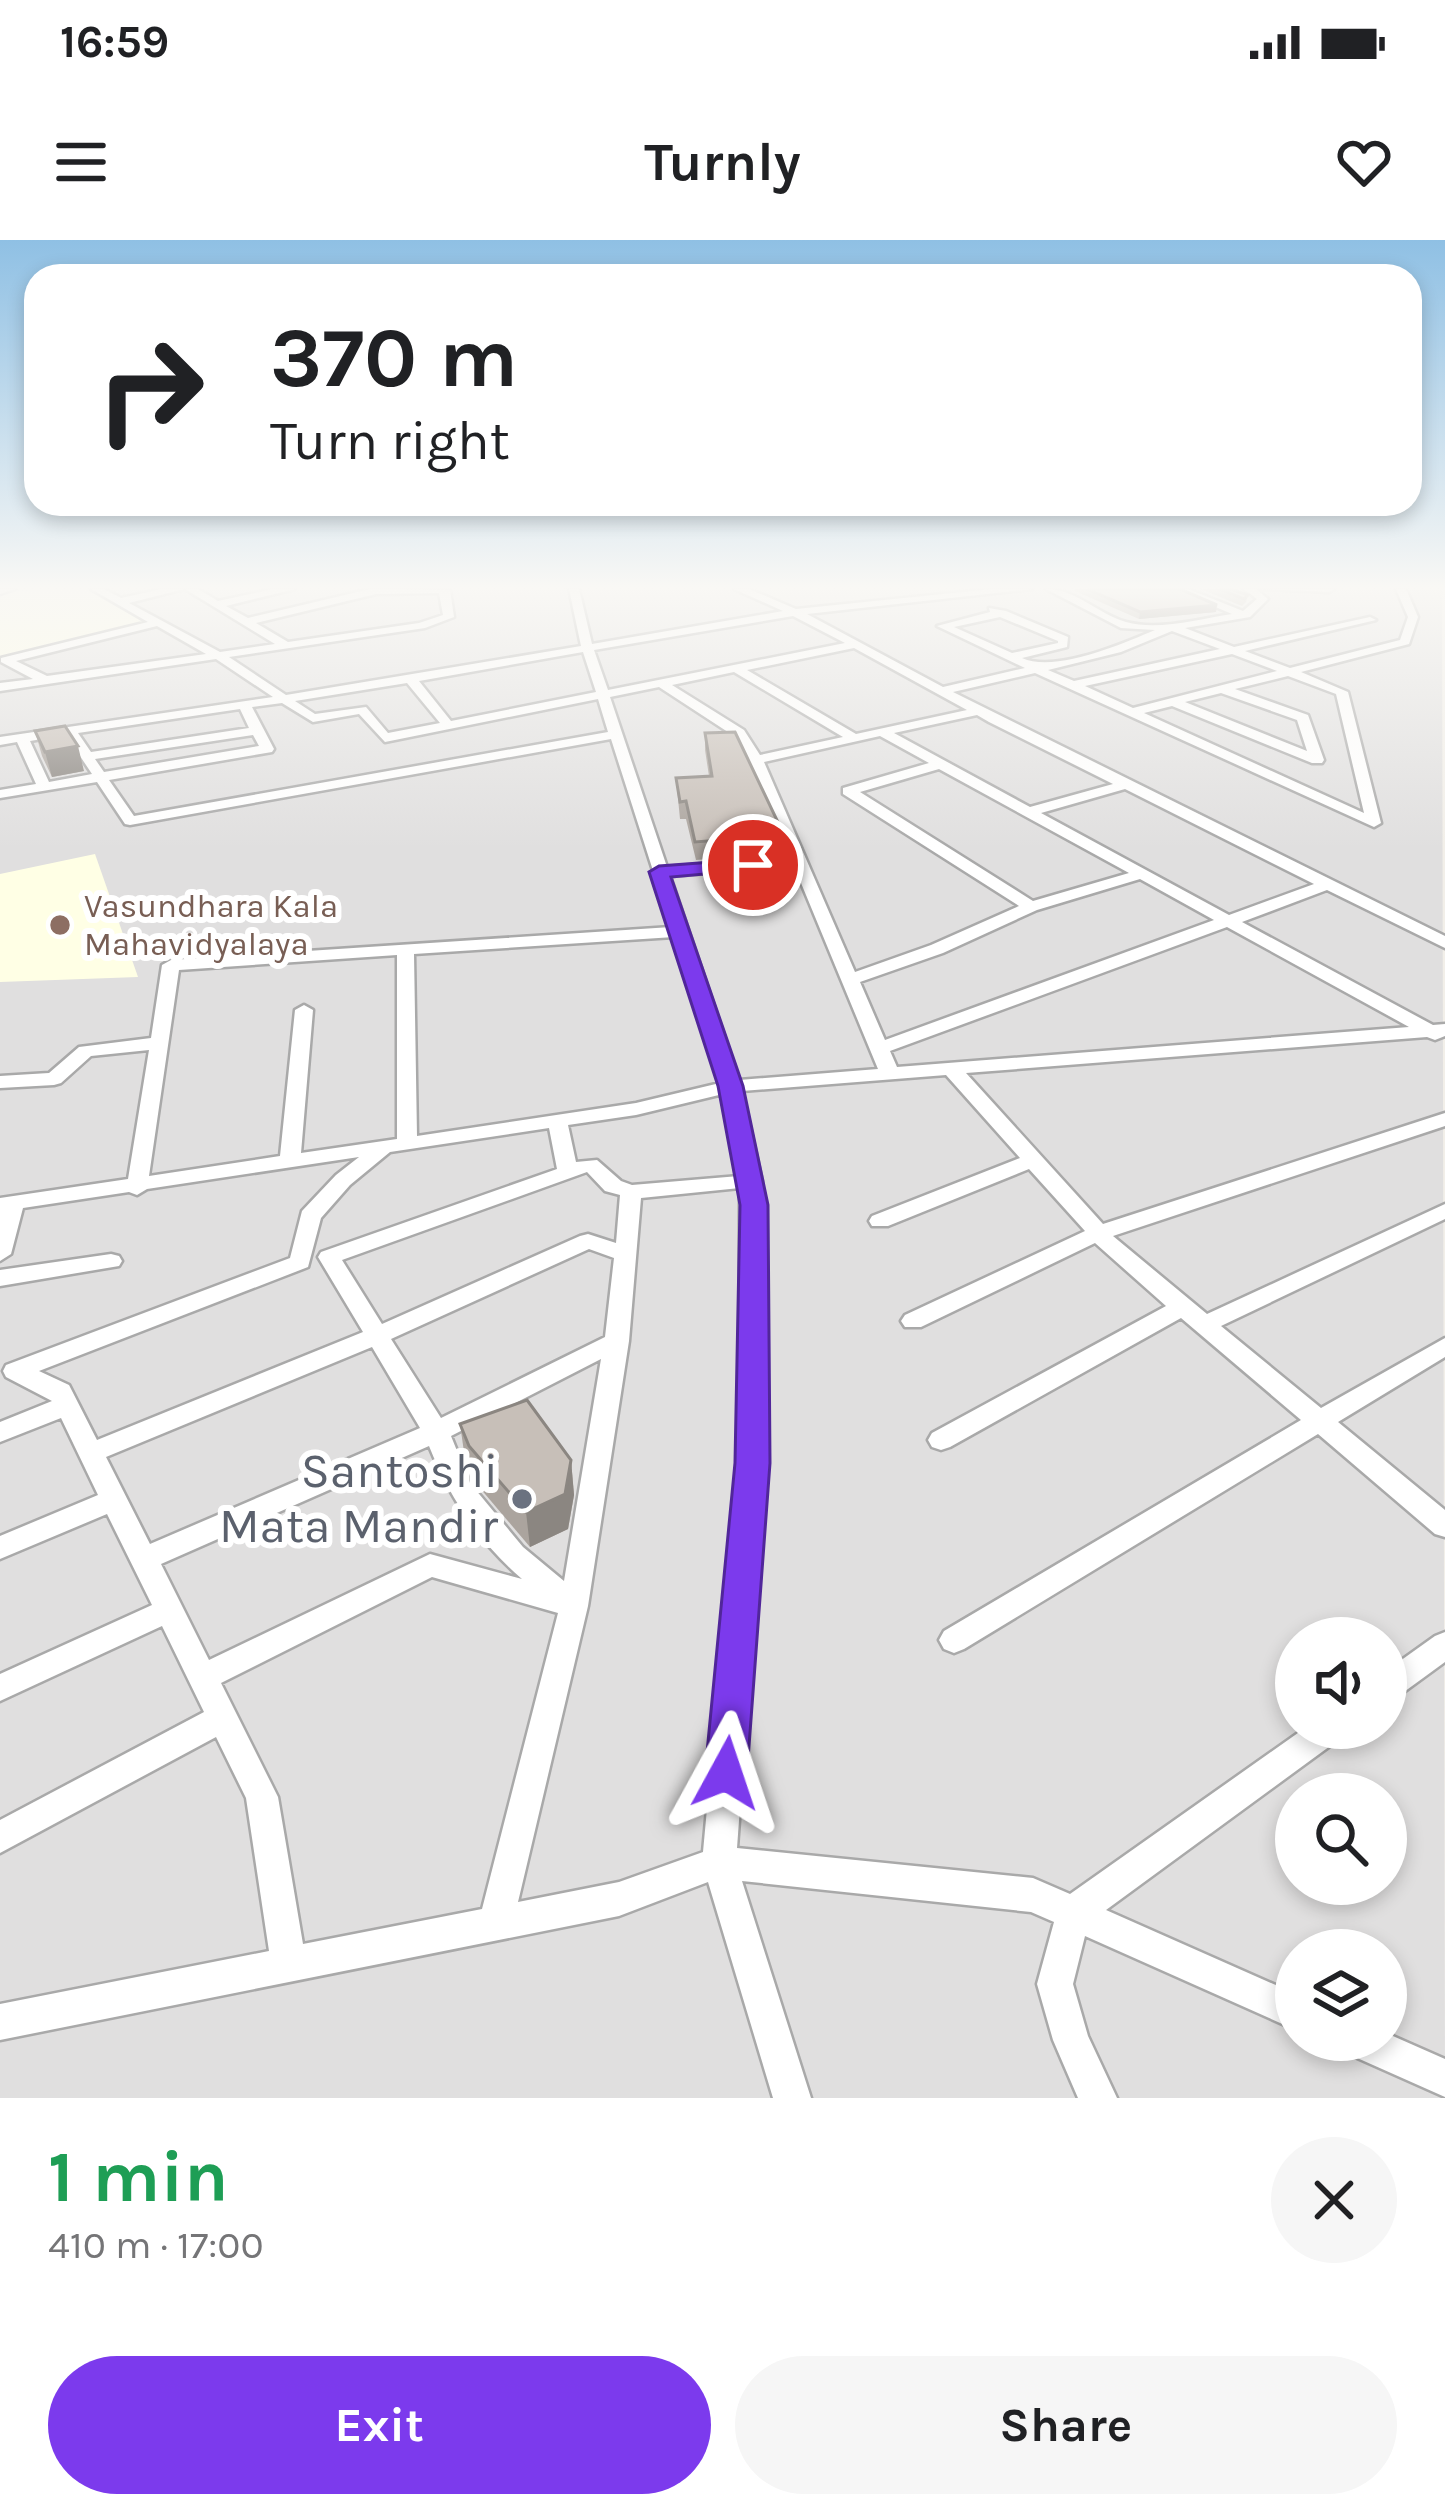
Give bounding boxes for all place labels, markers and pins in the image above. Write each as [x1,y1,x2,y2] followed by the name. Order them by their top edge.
[702,814,804,916] pin
[84,887,338,963] place label: Vasundhara Kala Mahavidyalaya
[47,912,73,938] marker: Vasundhara Kala Mahavidyalaya
[219,1443,499,1554] place label: Santoshi Mata Mandir
[509,1486,535,1512] marker: Santoshi Mata Mandir

